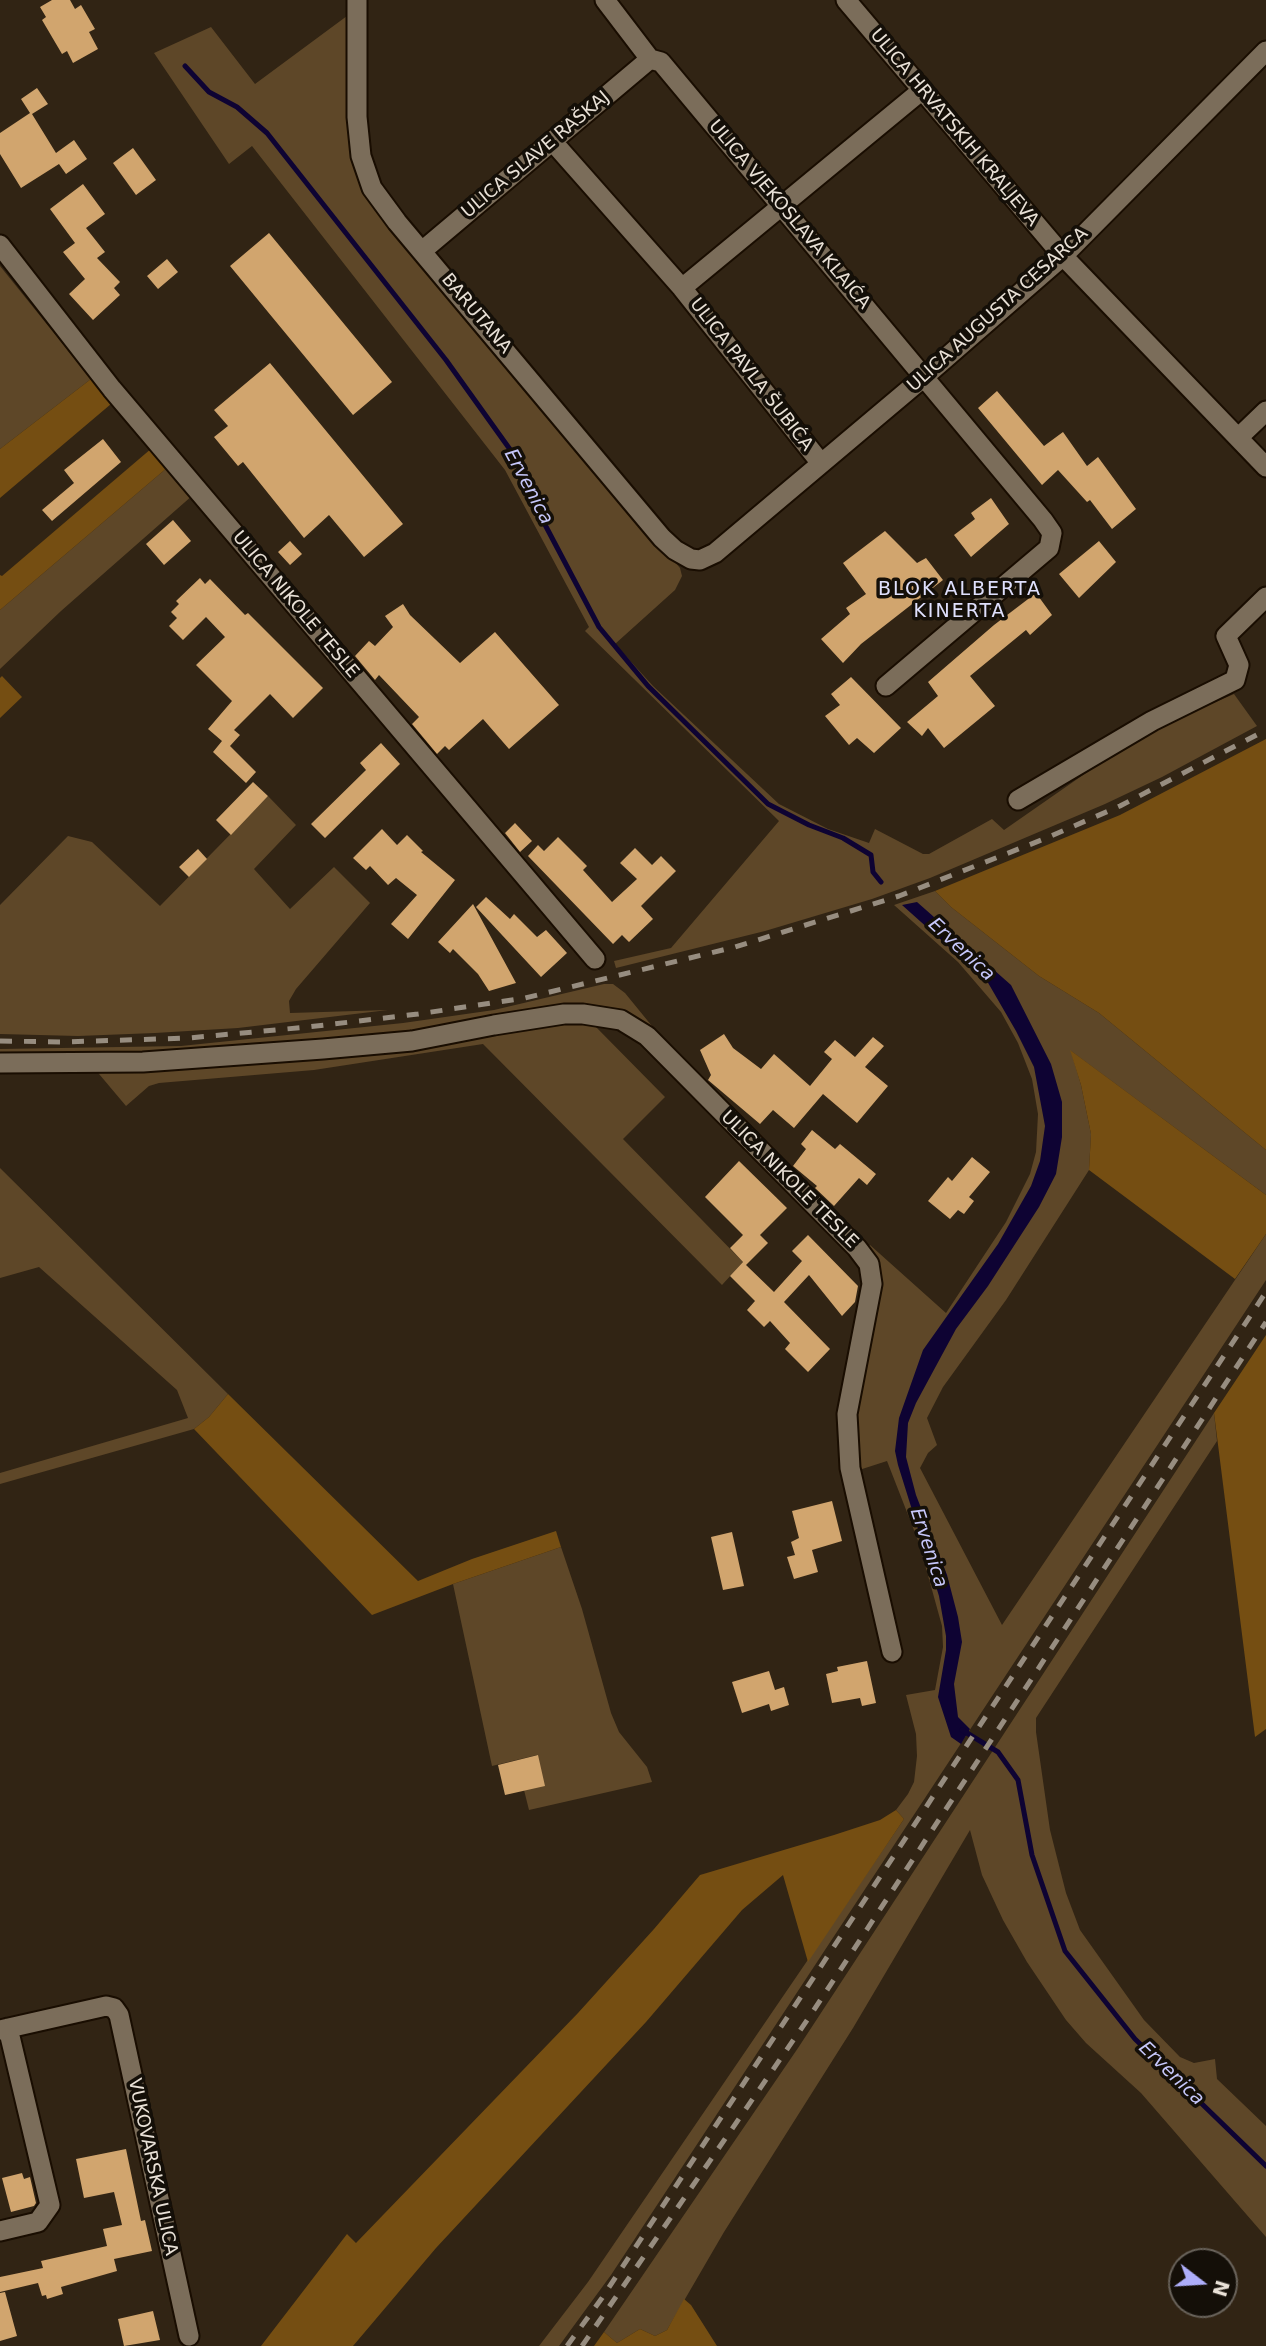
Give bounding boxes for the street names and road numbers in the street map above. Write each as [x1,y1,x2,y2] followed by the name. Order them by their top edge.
[865,25,1043,231] street label: ULICA HRVATSKIH KRALJEVA
[458,87,614,223] street label: ULICA SLAVE RAŠKAJ
[704,116,874,314] street label: ULICA VJEKOSLAVA KLAIĆA
[903,223,1093,397] street label: ULICA AUGUSTA CESARCA
[436,270,516,358] street label: BARUTANA
[685,294,817,456] street label: ULICA PAVLA ŠUBIĆA
[227,527,363,683] street label: ULICA NIKOLE TESLE
[716,1107,862,1253] street label: ULICA NIKOLE TESLE
[123,2076,181,2258] street label: VUKOVARSKA ULICA

